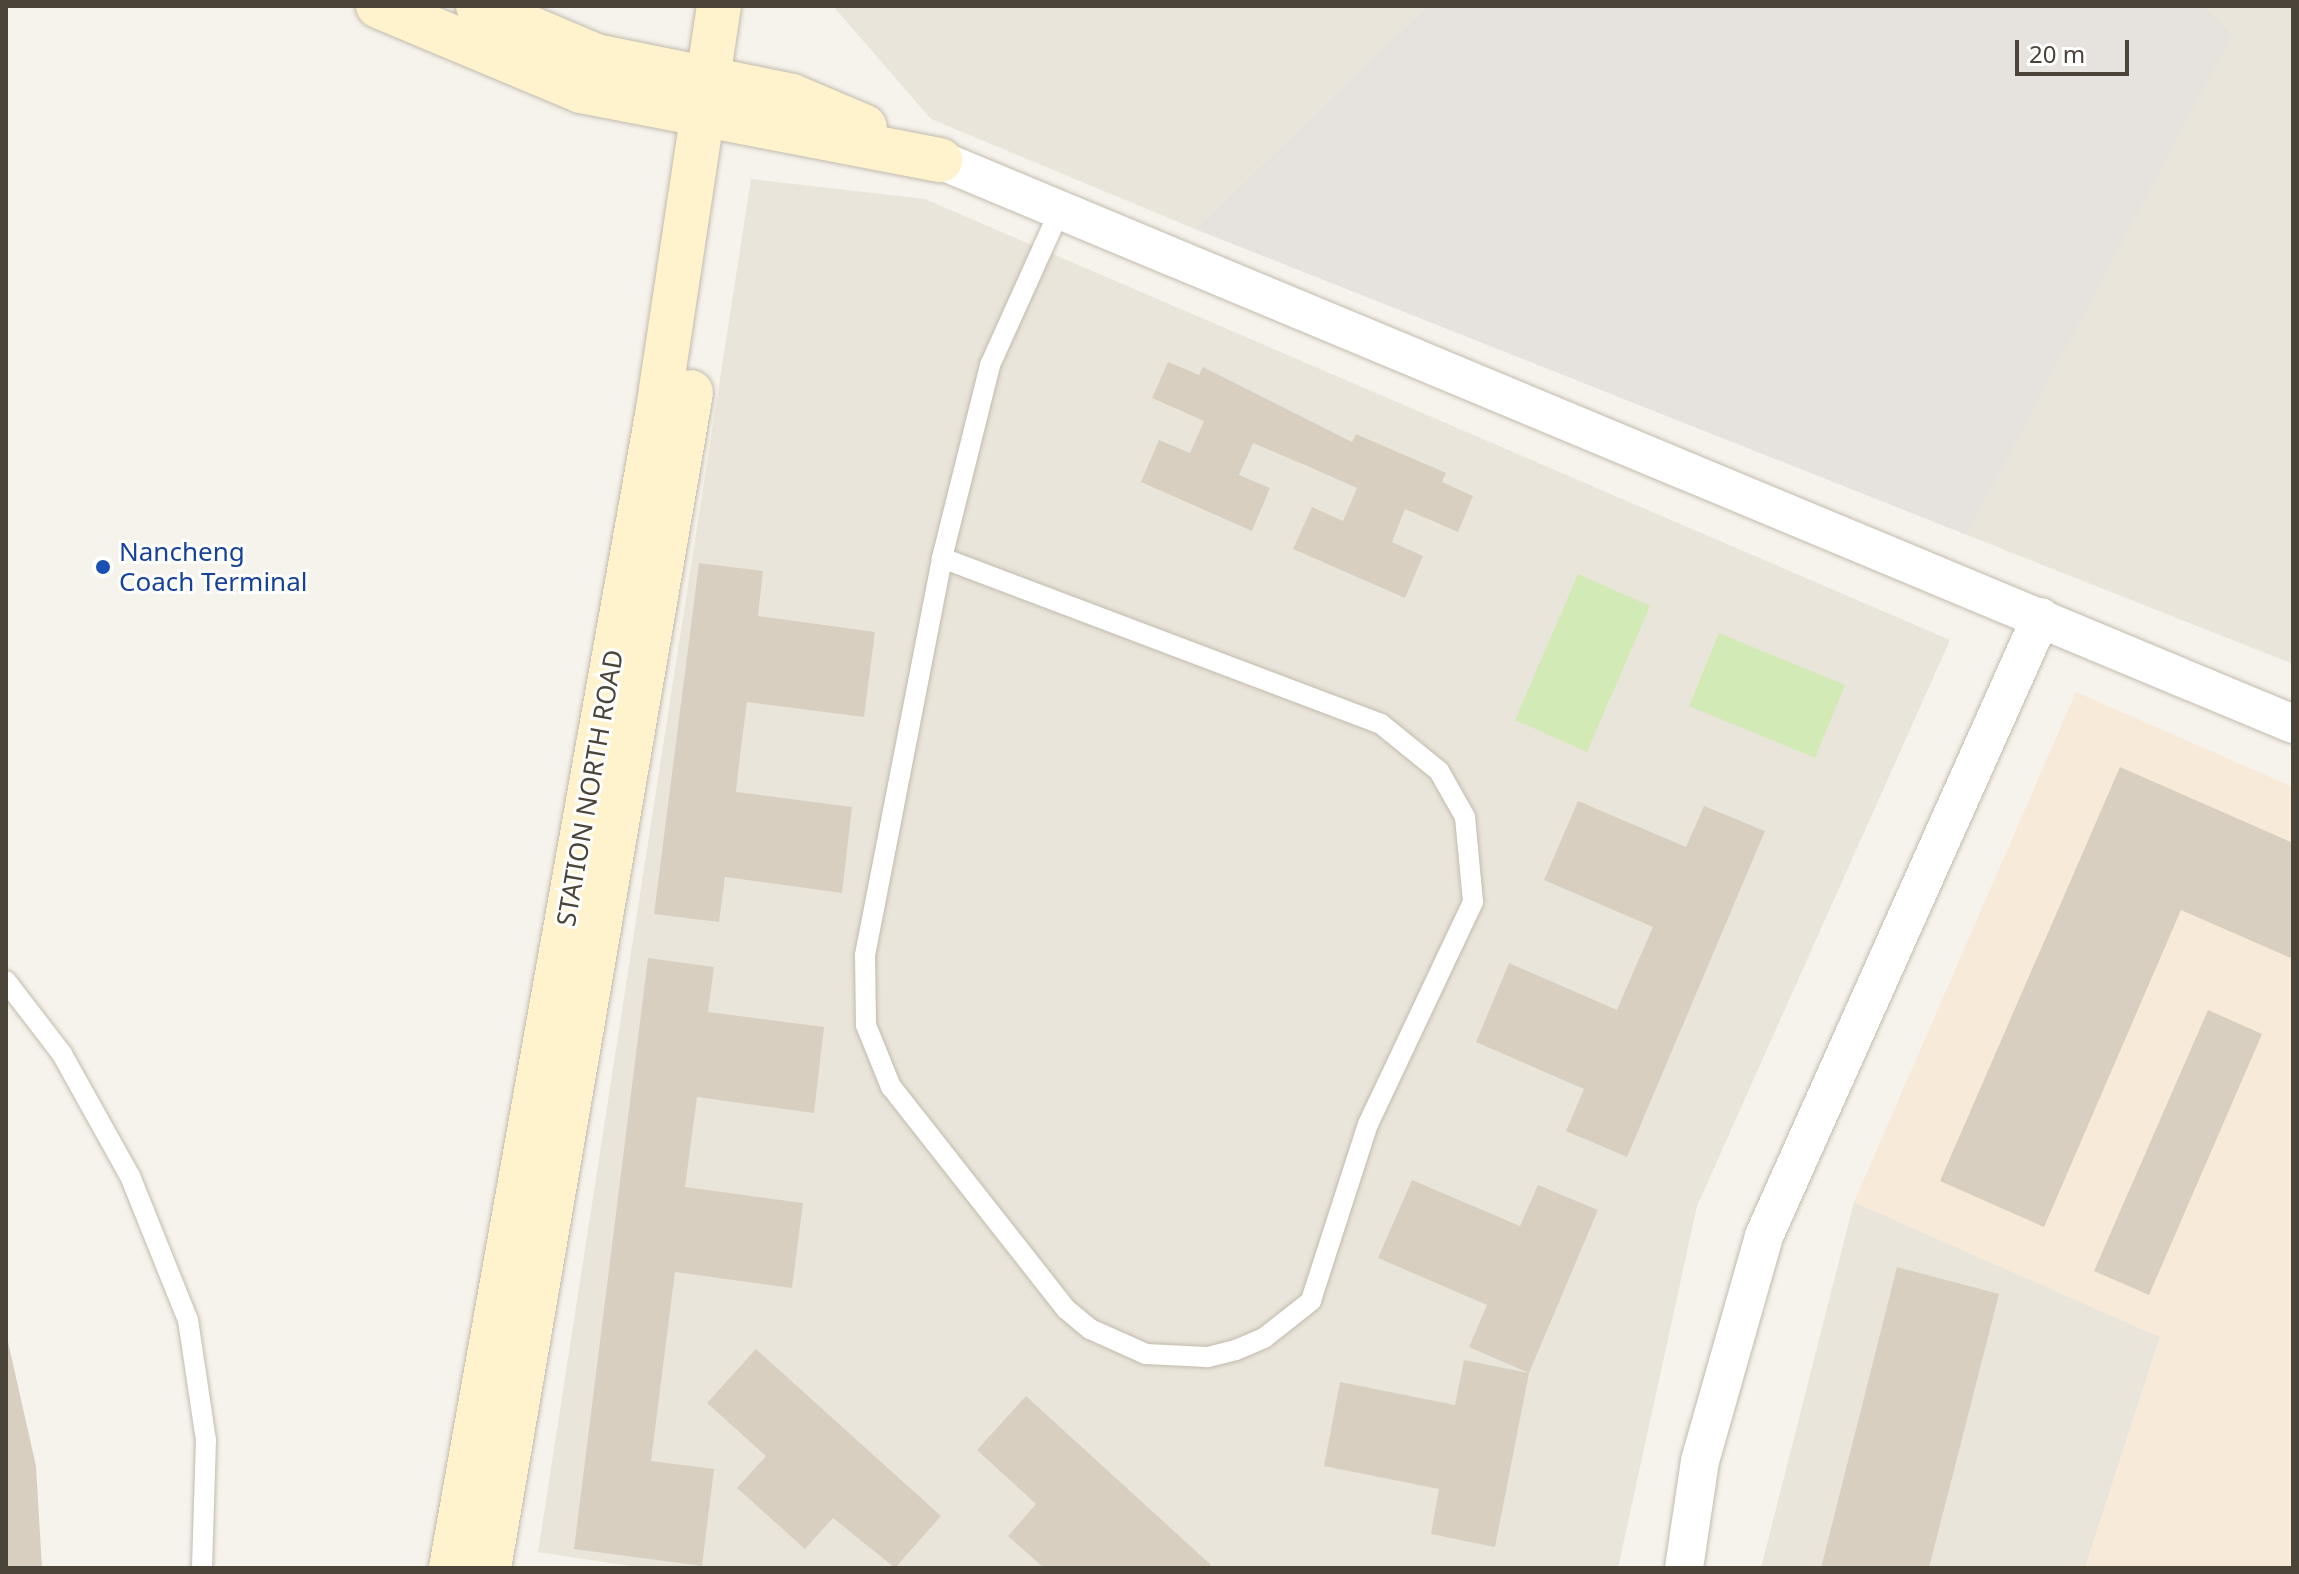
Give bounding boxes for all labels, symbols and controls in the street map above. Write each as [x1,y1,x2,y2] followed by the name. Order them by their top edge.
[2019,24,2133,74] scale bar
[2029,37,2085,70] text: 20 m
[119,536,307,598] place label: Nancheng Coach Terminal
[94,558,112,576] marker: Nancheng Coach Terminal
[550,647,630,929] street label: STATION NORTH ROAD

